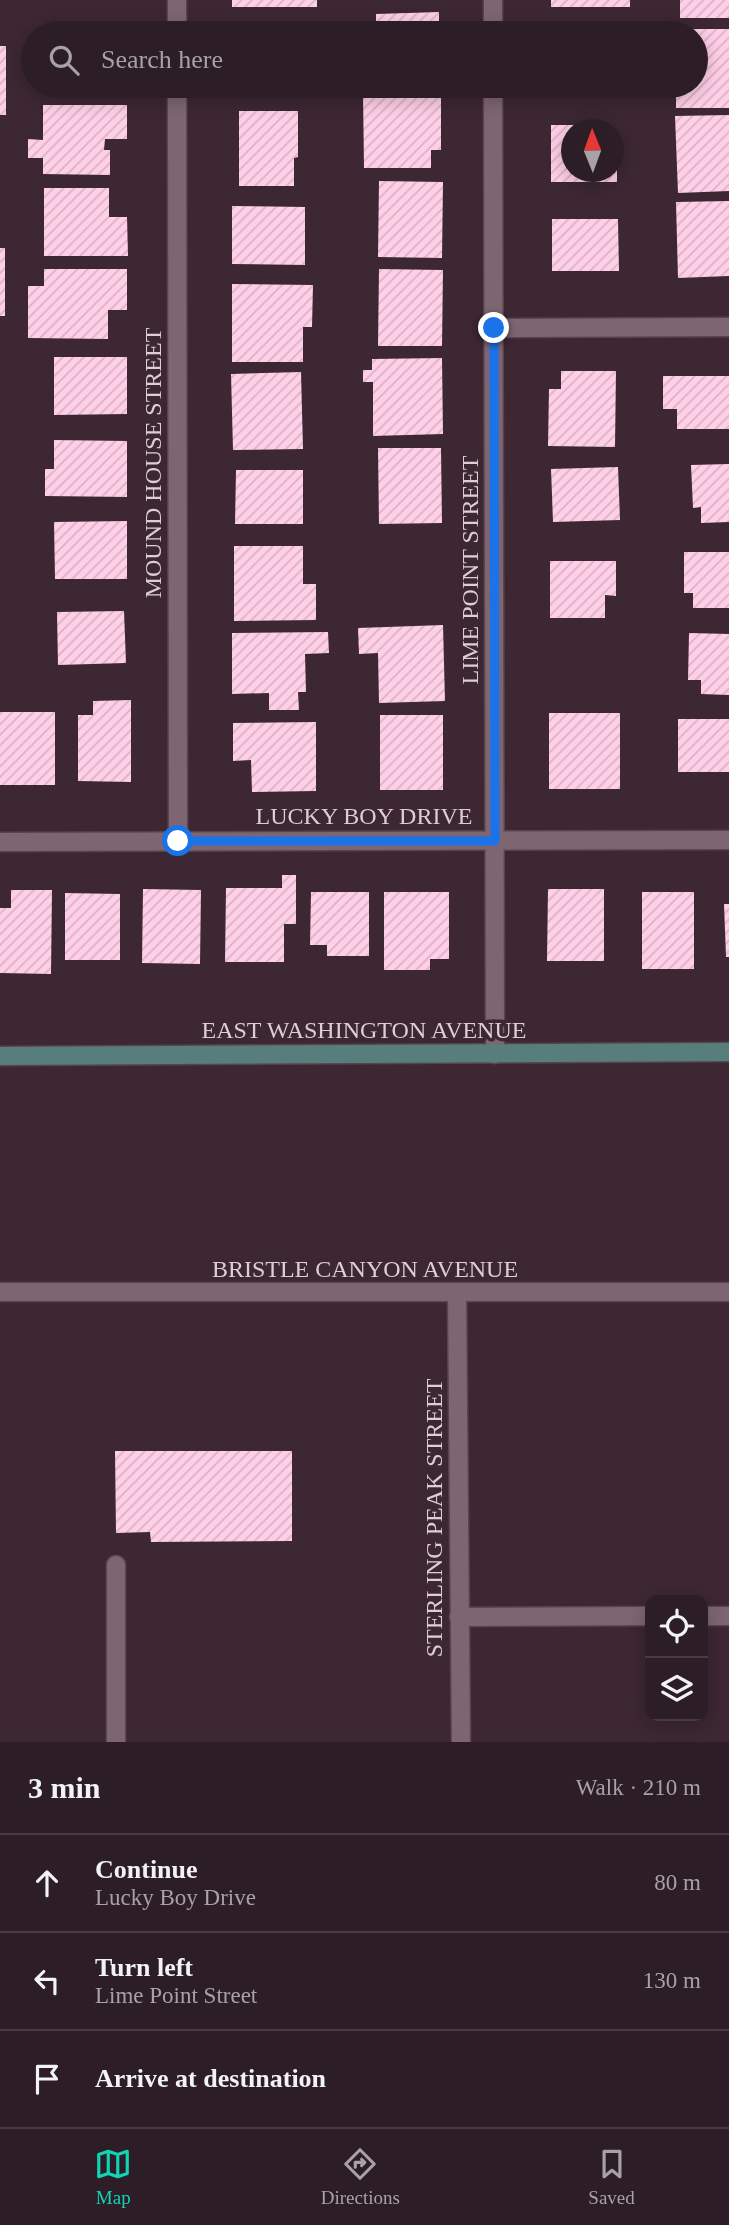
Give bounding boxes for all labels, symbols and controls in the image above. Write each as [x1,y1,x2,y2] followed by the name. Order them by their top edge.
[21,21,708,98] search box
[45,41,83,79] icon: search
[101,45,223,74] text: Search here
[561,119,624,182] north arrow
[478,312,509,343] route end
[140,327,166,598] street label: MOUND HOUSE STREET
[457,455,483,684] street label: LIME POINT STREET
[256,803,472,829] street label: LUCKY BOY DRIVE
[162,825,193,856] route start
[202,1017,526,1043] street label: EAST WASHINGTON AVENUE
[212,1256,518,1282] street label: BRISTLE CANYON AVENUE
[421,1378,447,1657] street label: STERLING PEAK STREET
[645,1595,708,1721] map controls
[645,1595,708,1658] button: locate
[645,1658,708,1721] button: layers
[28,1771,101,1804] text: 3 min
[576,1775,701,1800] text: Walk · 210 m
[95,1855,198,1884] text: Continue
[28,1864,66,1902] icon: ahead
[654,1870,701,1895] text: 80 m
[95,1885,256,1910] text: Lucky Boy Drive
[95,1953,193,1982] text: Turn left
[28,1962,66,2000] icon: left
[643,1968,701,1993] text: 130 m
[95,1983,257,2008] text: Lime Point Street
[28,2060,66,2098] icon: arrive
[95,2064,326,2093] text: Arrive at destination
[94,2145,132,2209] tab: Map
[321,2145,400,2209] tab: Directions
[588,2145,635,2209] tab: Saved

